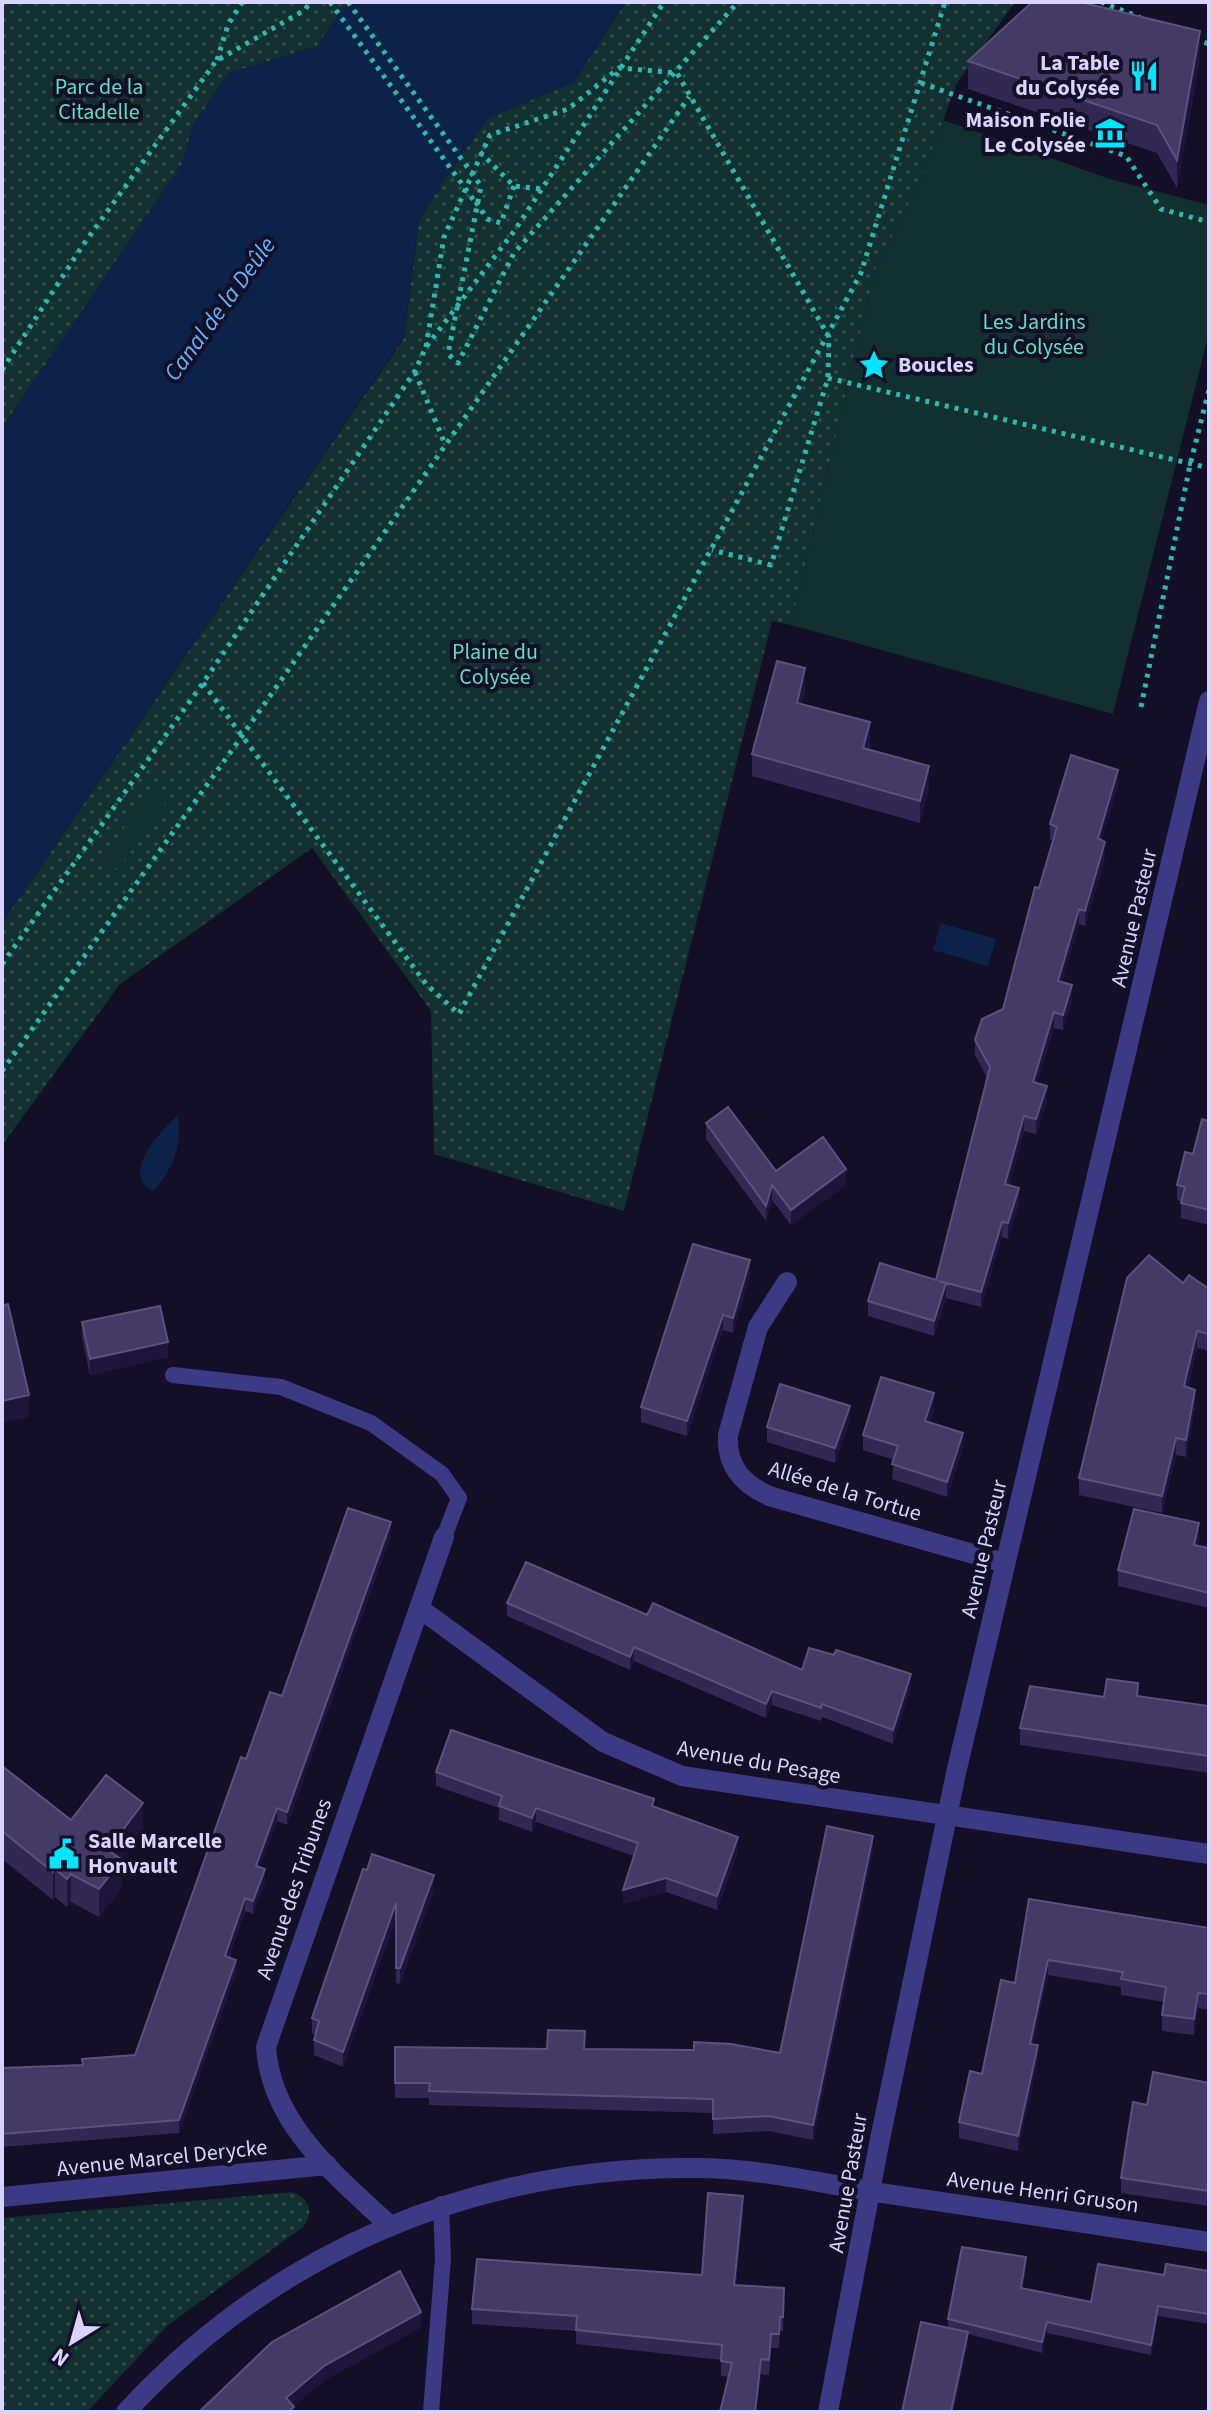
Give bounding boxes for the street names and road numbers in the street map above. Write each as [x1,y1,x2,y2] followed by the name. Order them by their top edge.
[1103,845,1166,990] street label: Avenue Pasteur
[765,1453,925,1529] street label: Allée de la Tortue
[953,1476,1016,1621] street label: Avenue Pasteur
[675,1732,843,1792] street label: Avenue du Pesage
[248,1794,340,1984] street label: Avenue des Tribunes
[820,2110,876,2255] street label: Avenue Pasteur
[55,2131,269,2185] street label: Avenue Marcel Derycke
[945,2163,1141,2221] street label: Avenue Henri Gruson

